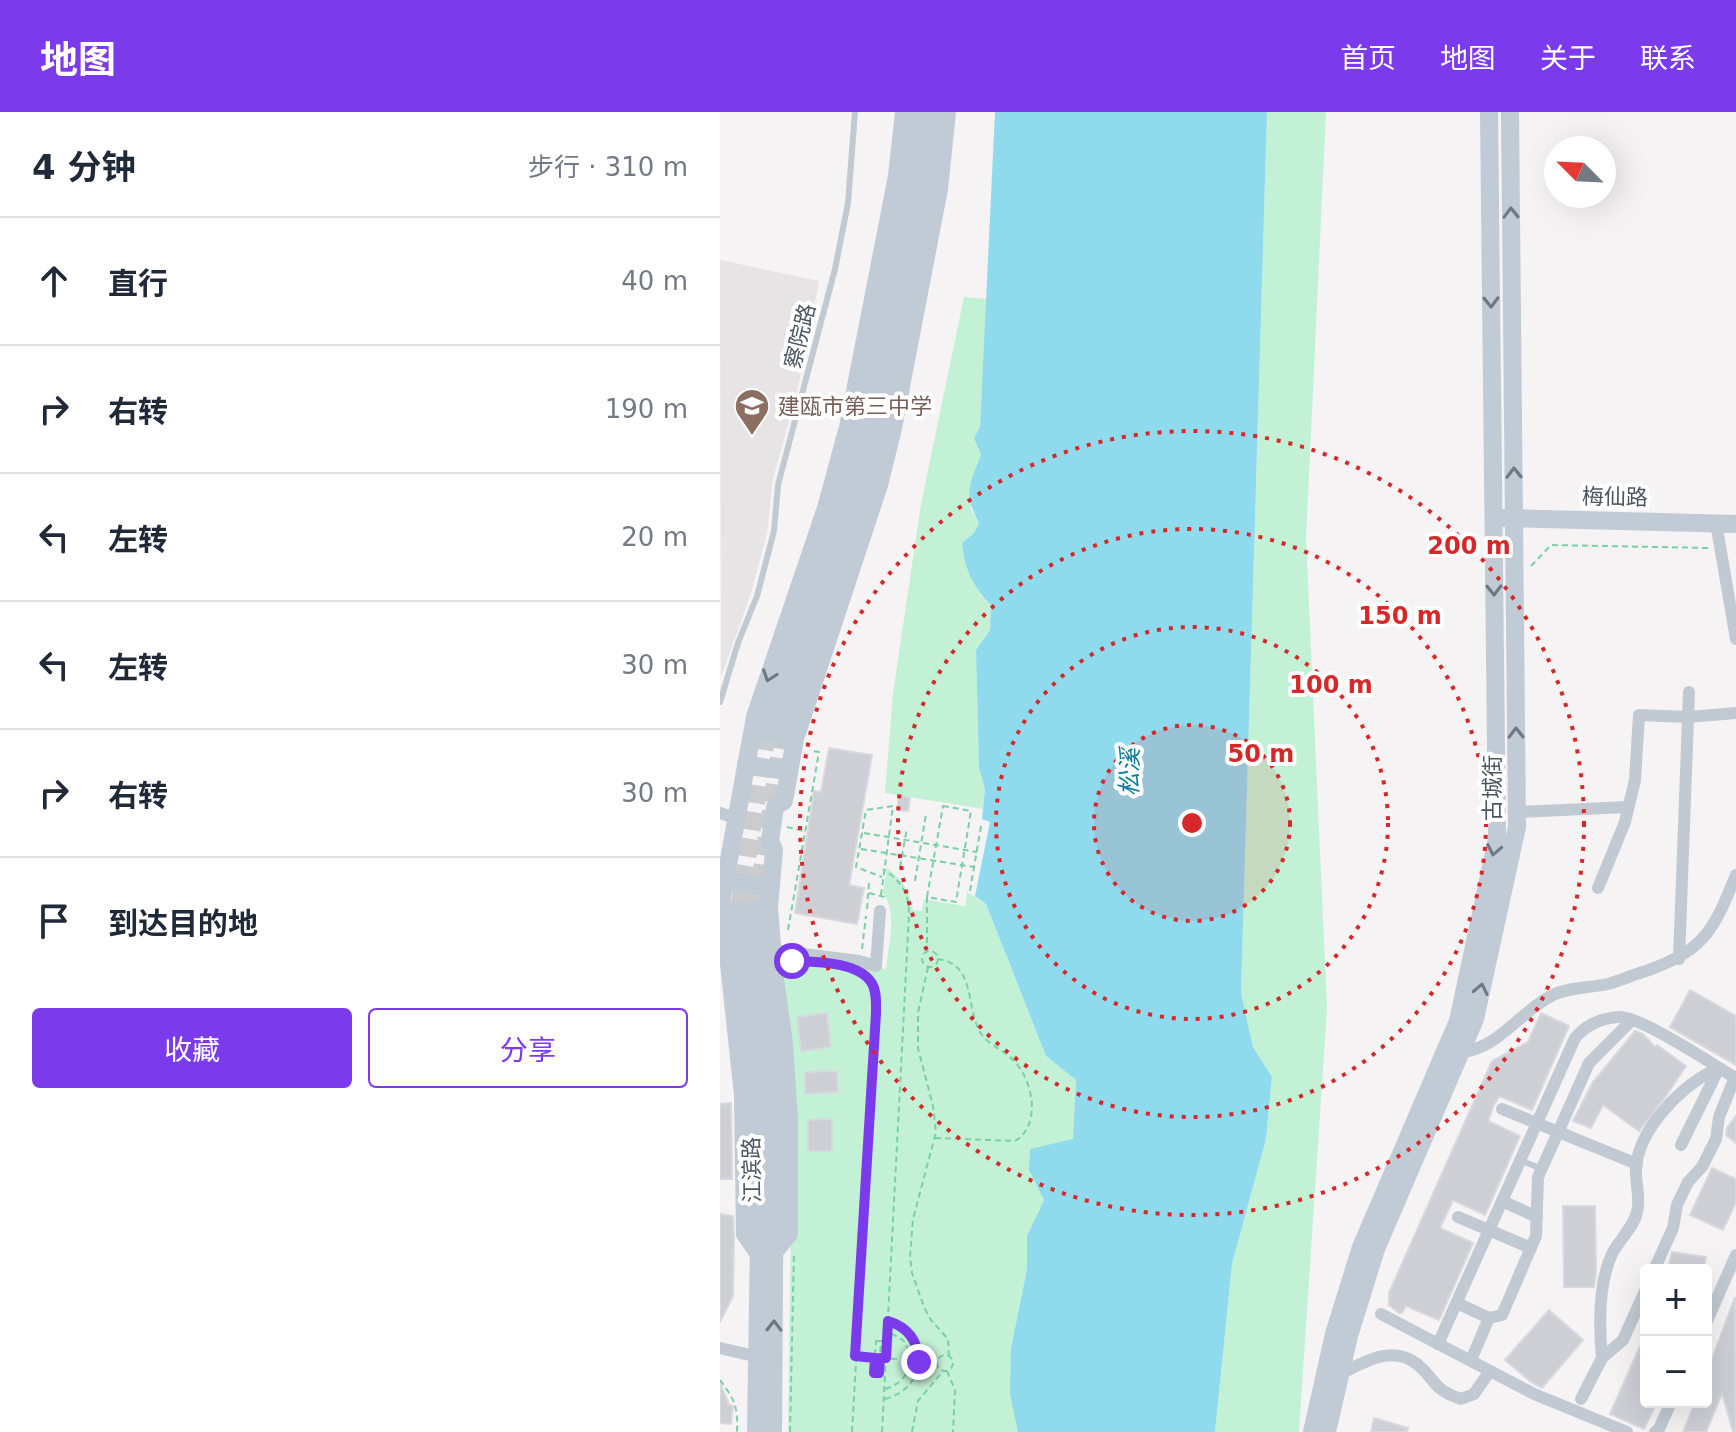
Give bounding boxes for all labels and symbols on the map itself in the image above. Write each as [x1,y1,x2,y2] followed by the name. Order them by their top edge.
[1544,136,1616,208] north arrow
[1502,206,1520,219] one-way arrow
[1482,296,1500,309] one-way arrow
[780,301,820,371] street label: 察院路
[733,387,771,437] school or university icon: 建瓯市第三中学
[778,394,932,419] place label: 建瓯市第三中学
[1505,466,1523,479] one-way arrow
[1582,484,1648,510] street label: 梅仙路
[1427,532,1511,560] text: 200 m
[1485,584,1503,597] one-way arrow
[1358,602,1442,630] text: 150 m
[762,669,778,683] one-way arrow
[1289,671,1373,699] text: 100 m
[1507,726,1525,739] one-way arrow
[1228,740,1294,768] text: 50 m
[1116,745,1144,796] water label: 松溪
[1480,755,1505,821] street label: 古城街
[1178,809,1206,837] centre of rings
[1487,843,1504,856] one-way arrow
[774,943,810,979] route start
[1472,983,1489,997] one-way arrow
[739,1137,765,1203] street label: 江滨路
[766,1319,783,1332] one-way arrow
[901,1344,937,1380] route end

